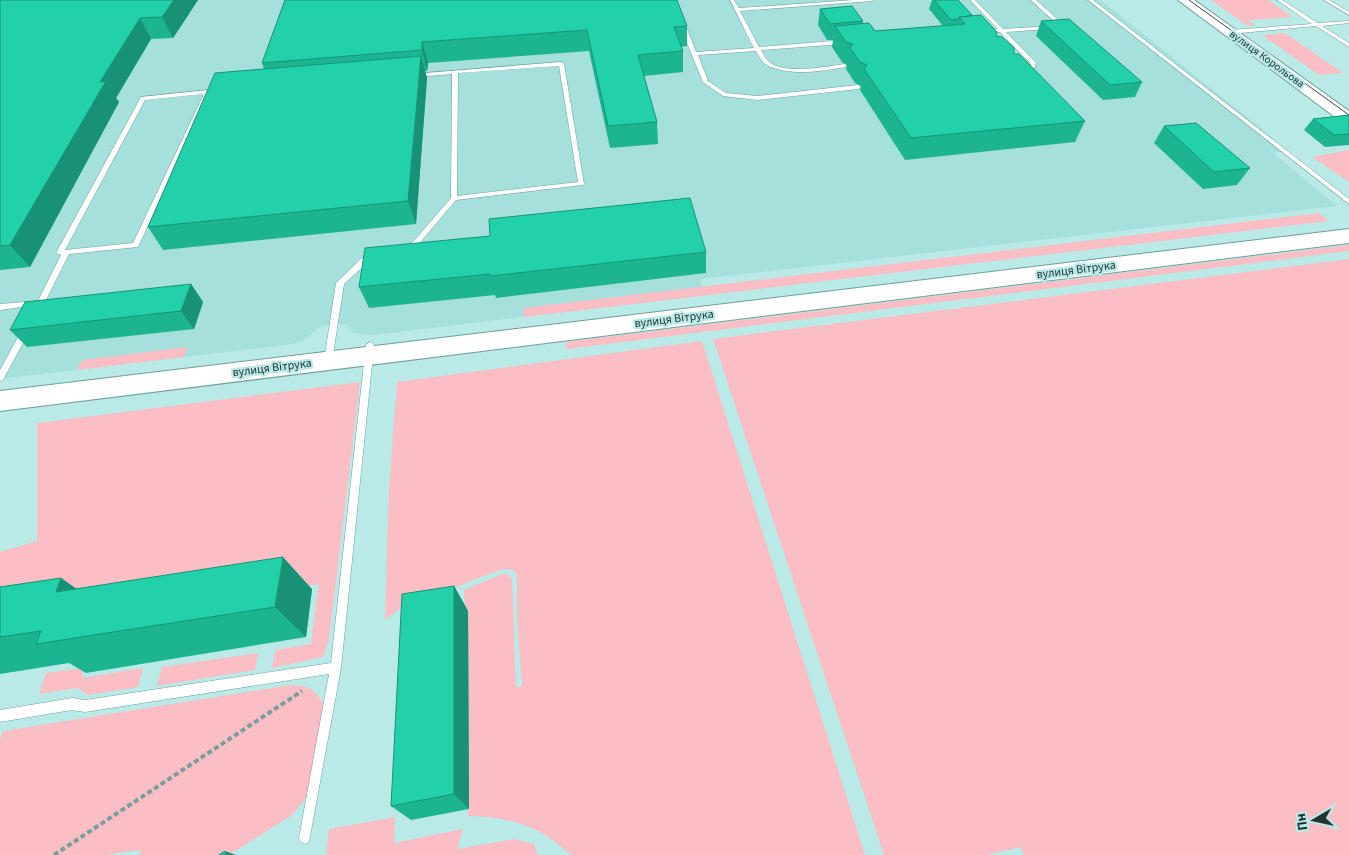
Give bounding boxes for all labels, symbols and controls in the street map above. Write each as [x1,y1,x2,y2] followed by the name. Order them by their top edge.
[1226,27,1308,91] street label: вулиця Корольова
[1035,257,1117,283] street label: вулиця Вітрука
[633,306,715,332] street label: вулиця Вітрука
[231,355,313,381] street label: вулиця Вітрука
[1289,795,1339,845] north arrow
[1291,812,1313,832] text: Пн

